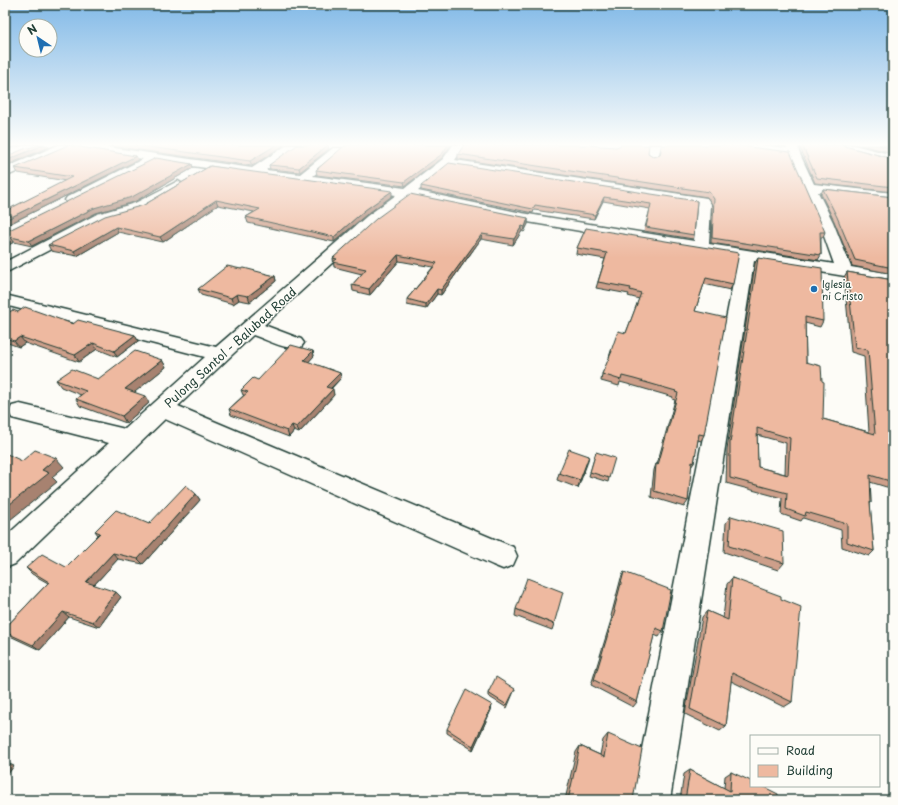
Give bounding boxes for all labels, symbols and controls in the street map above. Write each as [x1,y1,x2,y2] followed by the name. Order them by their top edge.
[18,18,58,58] north arrow
[24,20,41,39] text: N
[822,276,863,303] place label: Iglesia ni Cristo
[160,283,300,411] street label: Pulong Santol - Balubad Road
[809,284,819,294] marker: Iglesia ni Cristo
[750,735,880,787] legend
[786,741,815,759] text: Road
[786,761,833,779] text: Building

